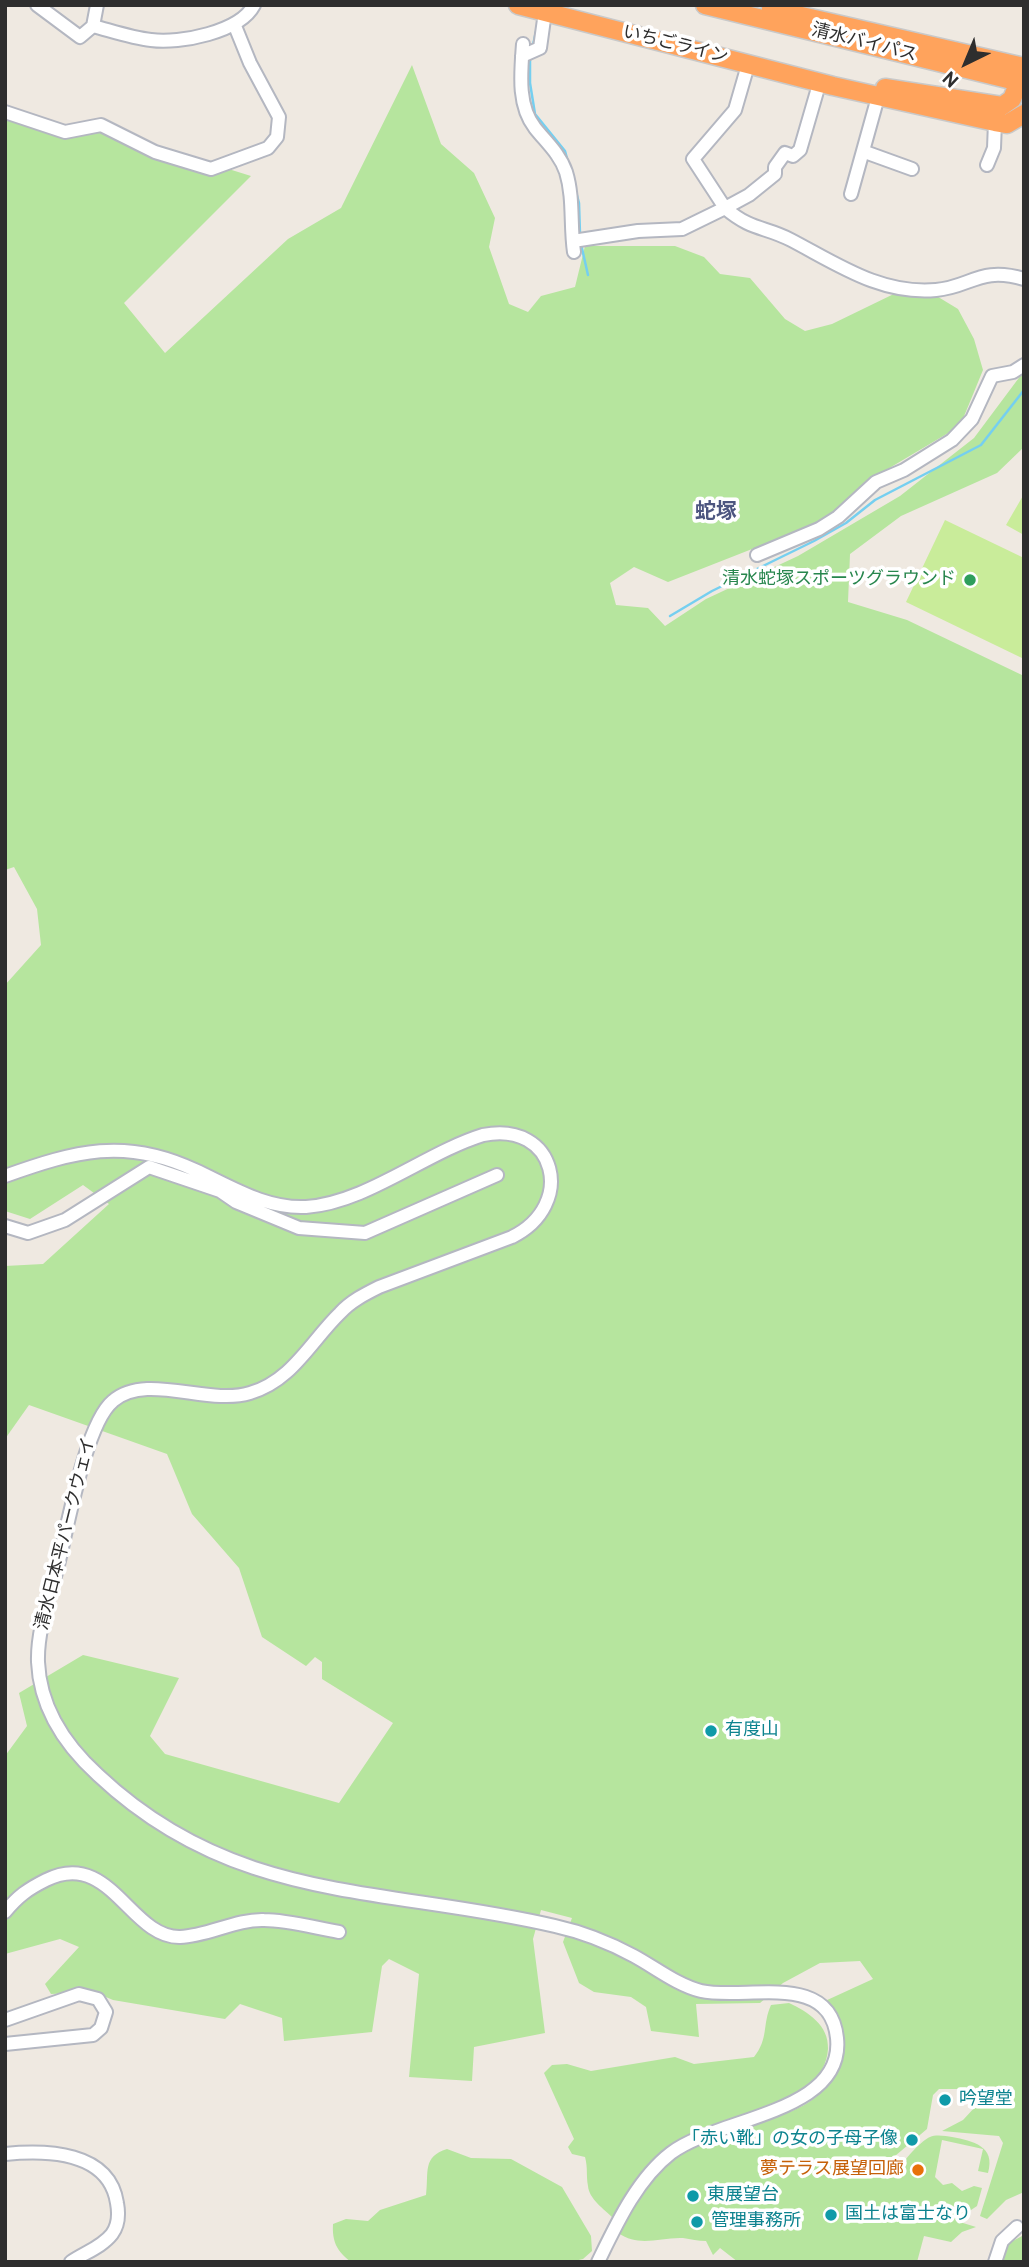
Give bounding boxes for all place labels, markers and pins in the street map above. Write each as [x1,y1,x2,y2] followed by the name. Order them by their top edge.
[722,569,956,591] place label: 清水蛇塚スポーツグラウンド
[962,572,978,588] marker: 清水蛇塚スポーツグラウンド
[725,1720,779,1742] place label: 有度山
[703,1723,719,1739] marker: 有度山
[959,2089,1013,2111] place label: 吟望堂
[937,2092,953,2108] marker: 吟望堂
[682,2129,898,2151] place label: 「赤い靴」の女の子母子像
[904,2132,920,2148] marker: 「赤い靴」の女の子母子像
[760,2159,904,2181] place label: 夢テラス展望回廊
[910,2162,926,2178] marker: 夢テラス展望回廊
[707,2185,779,2207] place label: 東展望台
[685,2188,701,2204] marker: 東展望台
[845,2204,971,2226] place label: 国土は富士なり
[823,2207,839,2223] marker: 国土は富士なり
[711,2211,801,2233] place label: 管理事務所
[689,2214,705,2230] marker: 管理事務所

